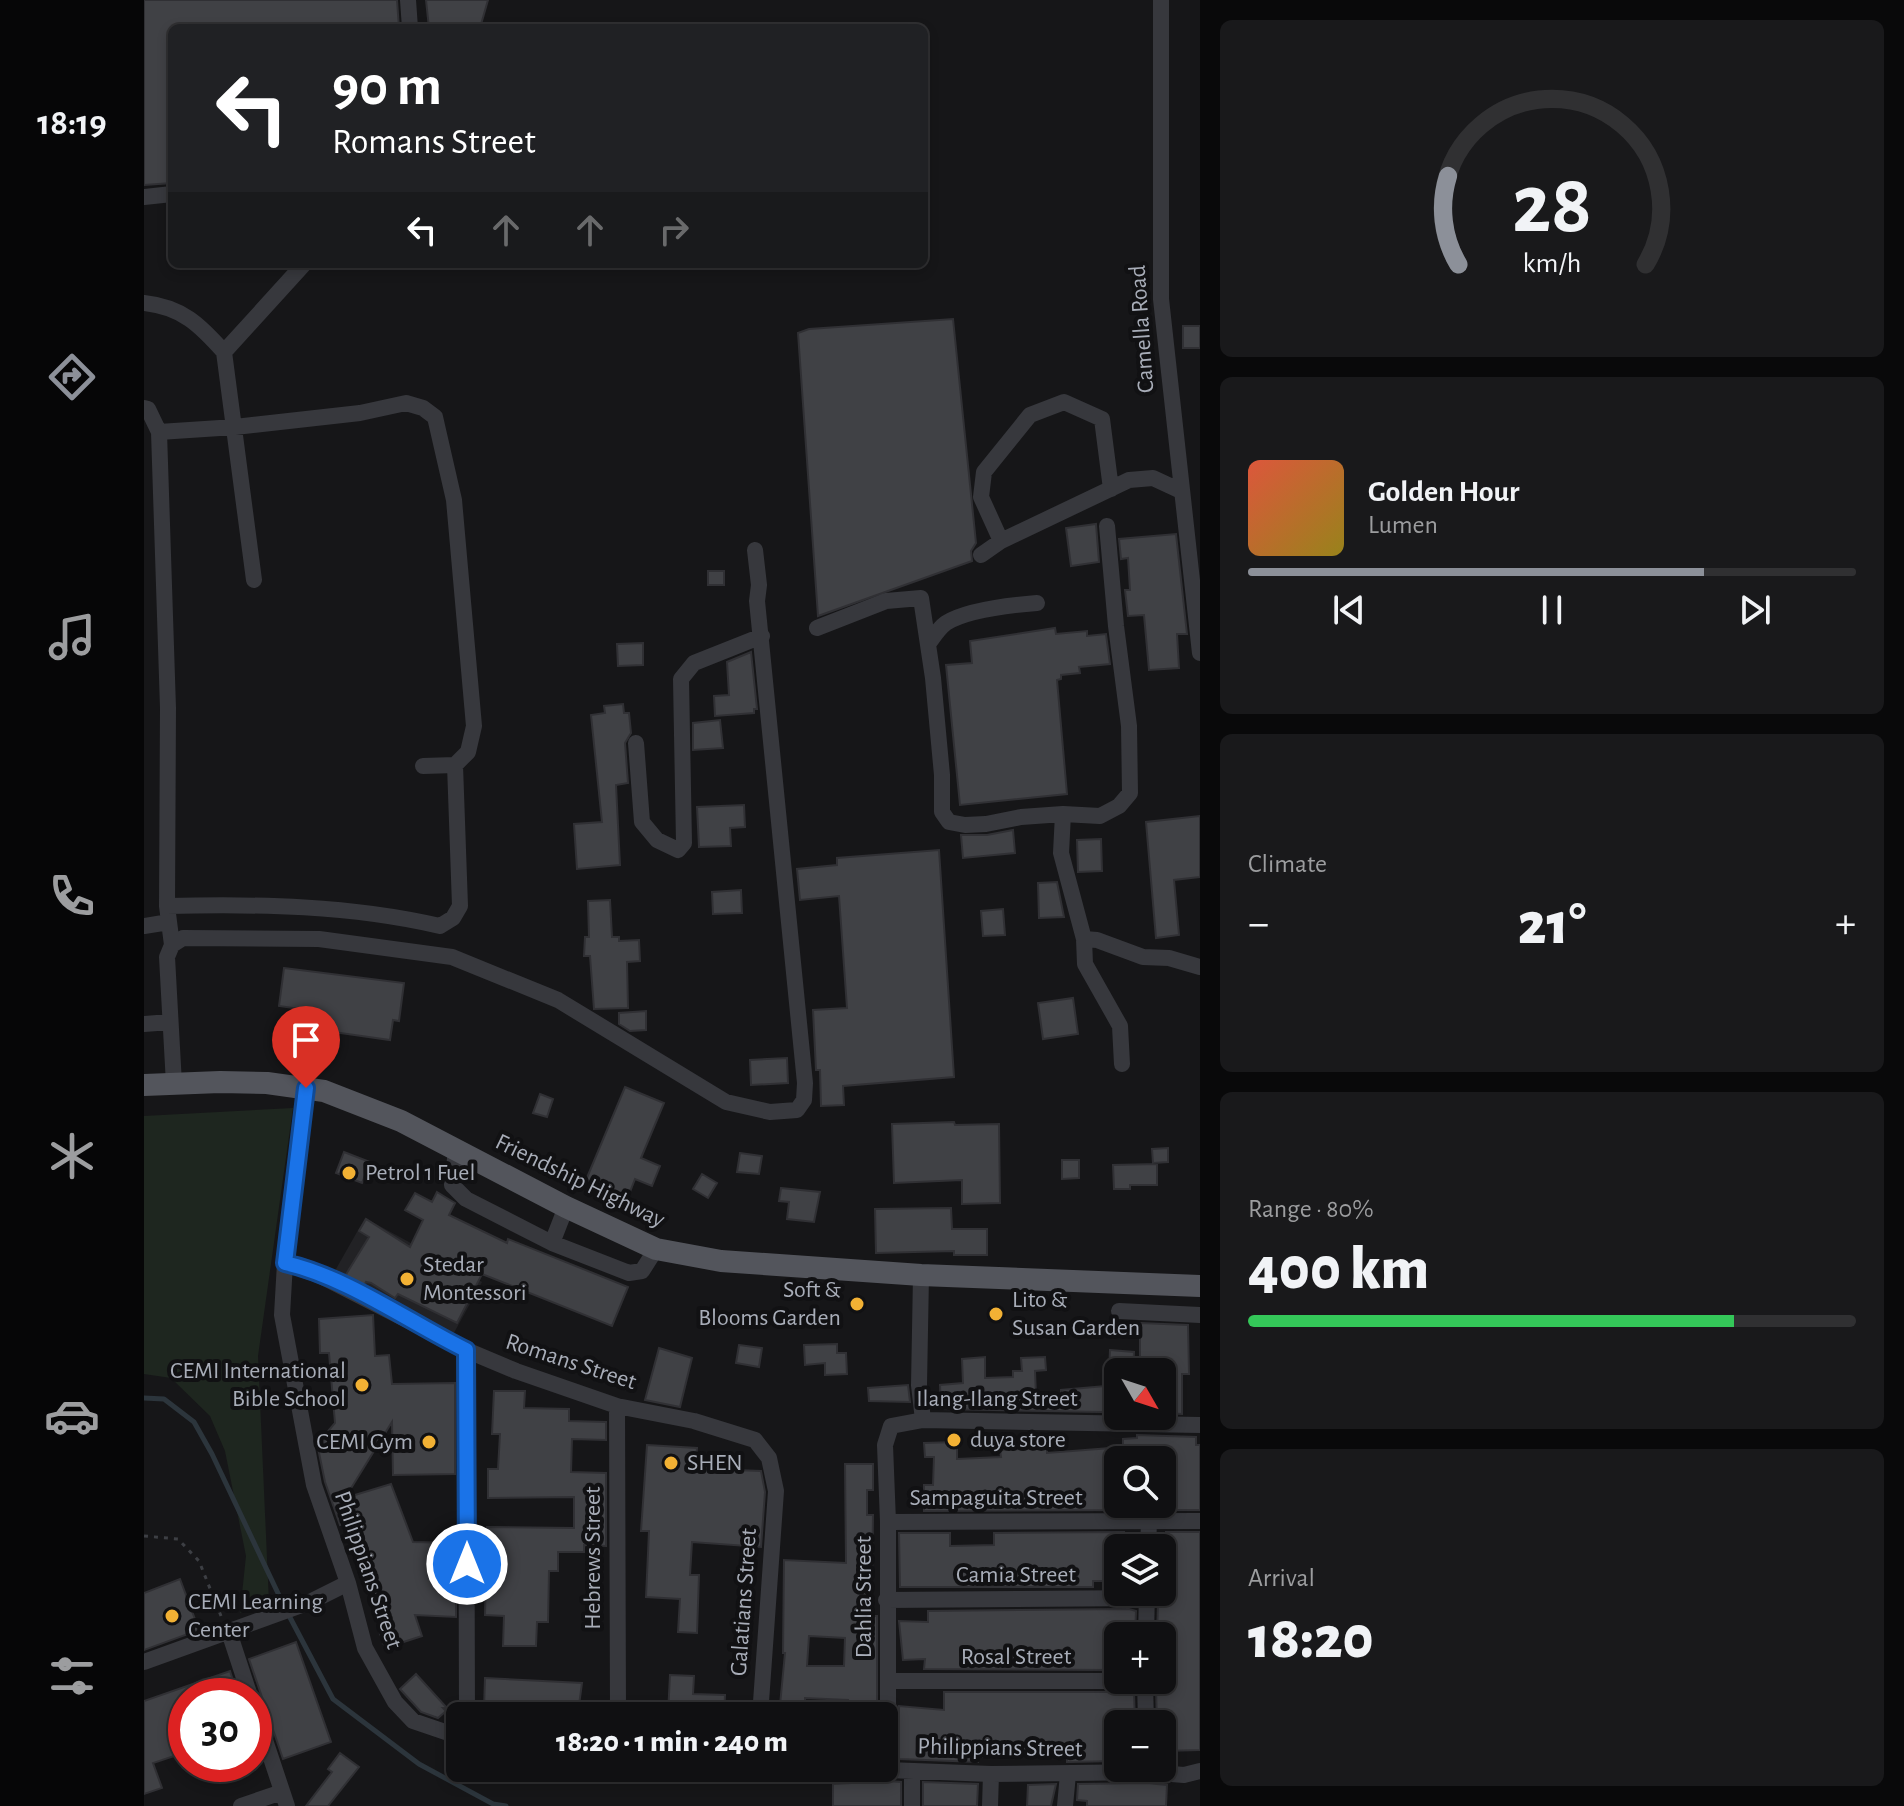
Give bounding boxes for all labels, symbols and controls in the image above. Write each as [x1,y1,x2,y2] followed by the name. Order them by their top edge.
[200,56,304,160] icon: left
[332,59,442,115] text: 90 m
[37,105,107,141] text: 18:19
[332,124,536,160] text: Romans Street
[1512,163,1592,247] text: 28
[400,208,444,252] icon: left
[484,208,528,252] icon: ahead
[568,208,612,252] icon: ahead
[652,208,696,252] icon: right
[1523,249,1581,278] text: km/h
[1126,264,1158,394] street label: Camella Road
[44,349,100,405] icon: directions
[1368,477,1520,507] text: Golden Hour
[1368,512,1438,538] text: Lumen
[1327,588,1371,632] icon: previous
[1530,588,1574,632] icon: pause
[1733,588,1777,632] icon: next
[44,609,100,665] icon: music
[1248,851,1327,877] text: Climate
[44,868,100,924] icon: phone
[1518,895,1586,955] text: 21°
[1248,902,1269,946] text: −
[1835,902,1856,946] text: +
[272,1006,340,1088] pin
[284,1018,328,1062] icon: arrive
[44,1128,100,1184] icon: climate
[492,1130,668,1232] street label: Friendship Highway
[365,1161,475,1185] place label: Petrol 1 Fuel
[340,1164,358,1182] marker: Petrol 1 Fuel
[1248,1196,1374,1222] text: Range · 80%
[1248,1240,1429,1300] text: 400 km
[423,1253,527,1305] place label: Stedar Montessori
[398,1270,416,1288] marker: Stedar Montessori
[698,1278,841,1330] place label: Soft & Blooms Garden
[1012,1288,1140,1340] place label: Lito & Susan Garden
[848,1295,866,1313] marker: Soft & Blooms Garden
[987,1305,1005,1323] marker: Lito & Susan Garden
[503,1330,640,1394] street label: Romans Street
[1104,1358,1176,1430] north arrow
[1104,1358,1176,1782] map controls
[170,1359,346,1411] place label: CEMI International Bible School
[353,1376,371,1394] marker: CEMI International Bible School
[916,1387,1078,1411] street label: Ilang-Ilang Street
[44,1388,100,1444] icon: car
[970,1428,1066,1452] place label: duya store
[316,1430,413,1454] place label: CEMI Gym
[945,1431,963,1449] marker: duya store
[420,1433,438,1451] marker: CEMI Gym
[1104,1446,1176,1518] button: search
[687,1451,743,1475] place label: SHEN
[662,1454,680,1472] marker: SHEN
[581,1486,605,1630] street label: Hebrews Street
[909,1486,1083,1510] street label: Sampaguita Street
[330,1488,406,1652] street label: Philippians Street
[425,1522,509,1606] position arrow
[727,1527,761,1677] street label: Galatians Street
[1104,1534,1176,1606] button: layers
[852,1535,876,1658] street label: Dahlia Street
[956,1563,1076,1587] street label: Camia Street
[1248,1565,1315,1591] text: Arrival
[188,1590,323,1642] place label: CEMI Learning Center
[163,1607,181,1625] marker: CEMI Learning Center
[1248,1609,1374,1669] text: 18:20
[1104,1622,1176,1694] button: +
[961,1645,1072,1669] street label: Rosal Street
[44,1648,100,1704] icon: filters
[168,1678,272,1782] speed limit sign: 30
[1104,1710,1176,1782] button: −
[556,1727,788,1757] text: 18:20 · 1 min · 240 m
[917,1735,1083,1761] street label: Philippians Street

